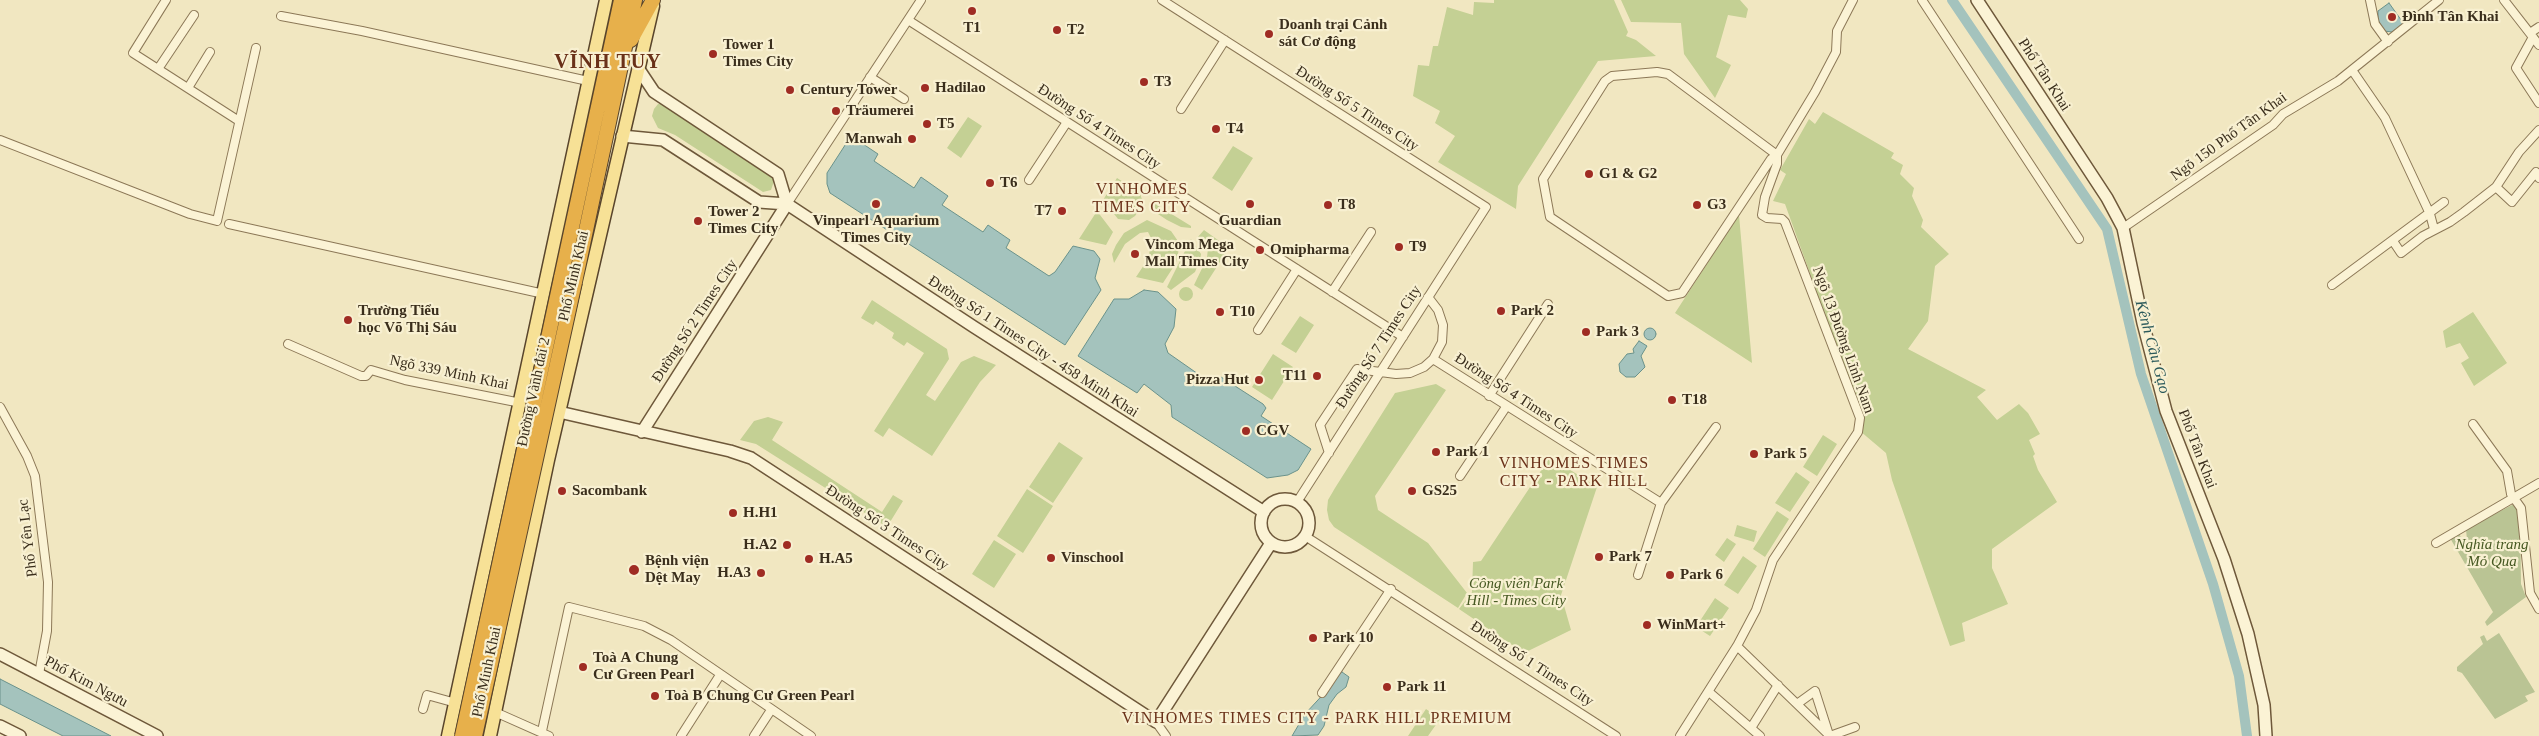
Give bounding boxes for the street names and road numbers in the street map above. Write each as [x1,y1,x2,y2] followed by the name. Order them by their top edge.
[2014,35,2074,115] street label: Phố Tân Khai
[1292,62,1422,156] street label: Đường Số 5 Times City
[1034,80,1164,174] street label: Đường Số 4 Times City
[2167,89,2291,185] street label: Ngõ 150 Phố Tân Khai
[555,229,593,323] street label: Phố Minh Khai
[648,256,742,386] street label: Đường Số 2 Times City
[1808,264,1878,416] street label: Ngõ 13 Đường Lĩnh Nam
[924,272,1142,422] street label: Đường Số 1 Times City - 458 Minh Khai
[1332,282,1426,412] street label: Đường Số 7 Times City
[514,336,554,448] street label: Đường Vành đai 2
[1451,349,1581,443] street label: Đường Số 4 Times City
[388,352,510,394] street label: Ngõ 339 Minh Khai
[2174,407,2220,491] street label: Phố Tân Khai
[822,481,952,575] street label: Đường Số 3 Times City
[14,498,42,578] street label: Phố Yên Lạc
[1467,617,1597,711] street label: Đường Số 1 Times City
[469,625,505,719] street label: Phố Minh Khai
[41,653,131,711] street label: Phố Kim Ngưu

